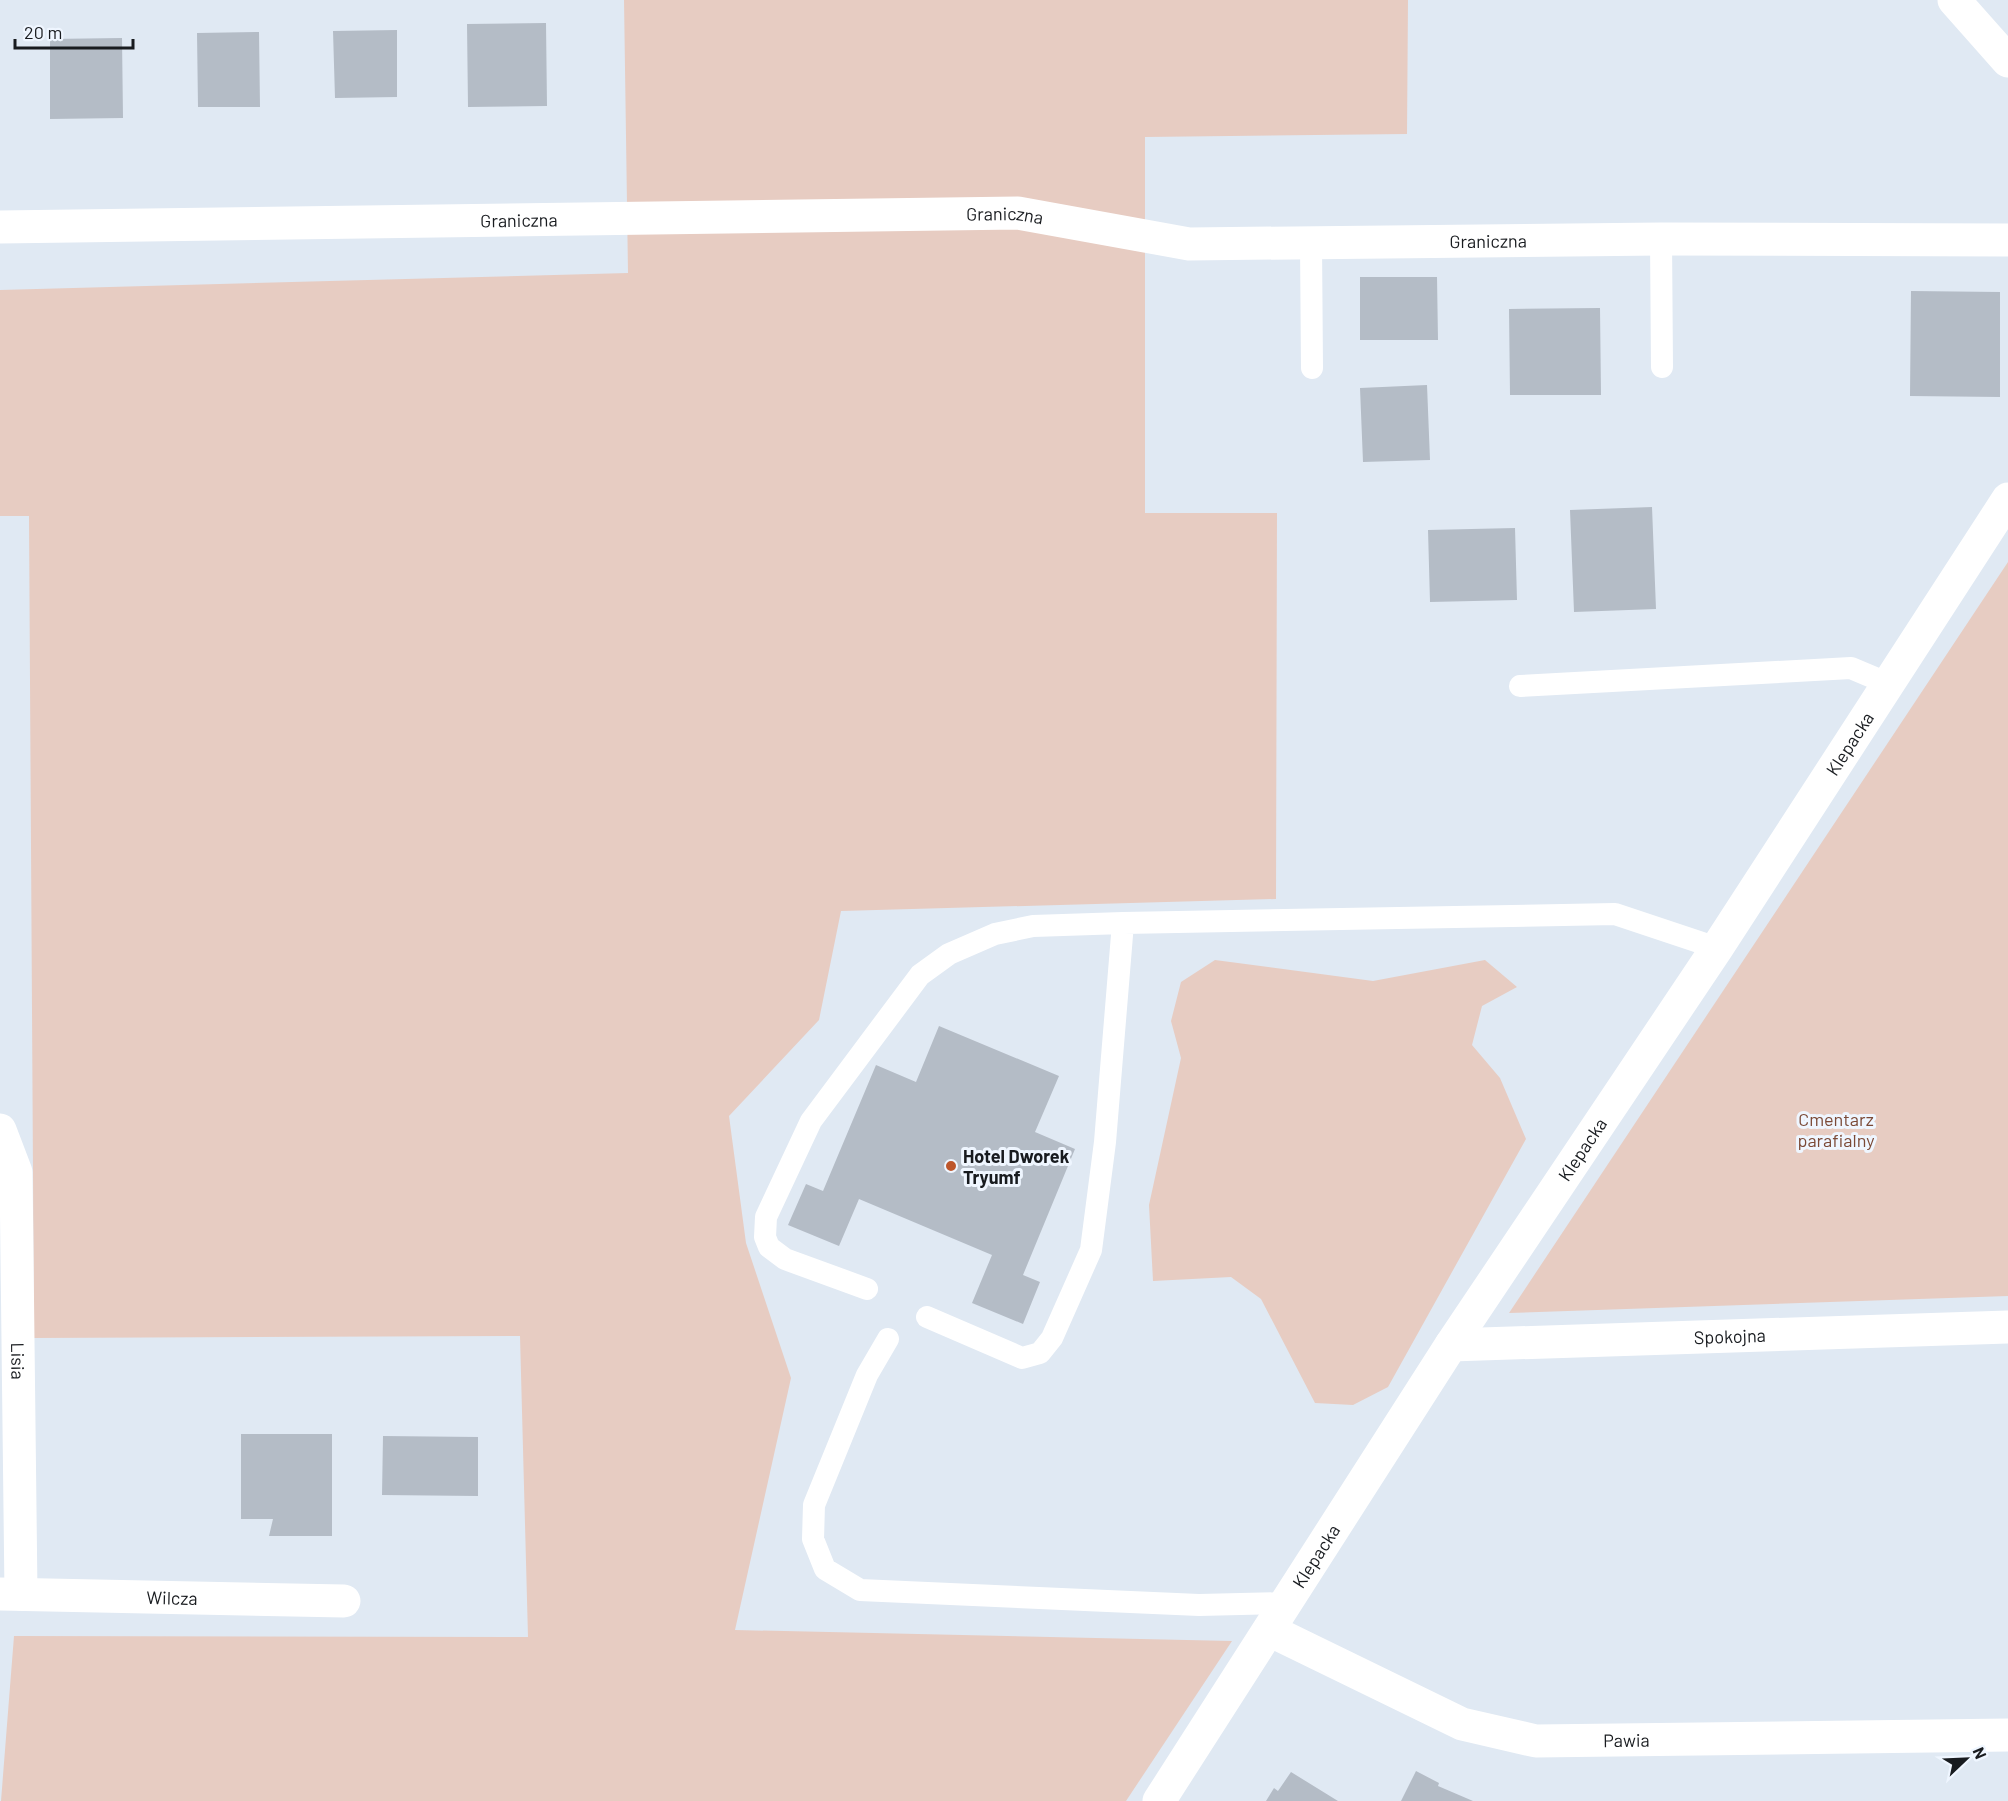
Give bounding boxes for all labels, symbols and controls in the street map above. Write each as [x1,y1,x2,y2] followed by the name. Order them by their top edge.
[15,12,134,50] scale bar
[24,21,62,43] text: 20 m
[966,202,1045,228] street label: Graniczna
[480,208,558,231] street label: Graniczna
[1449,229,1527,252] street label: Graniczna
[1821,708,1878,779] street label: Klepacka
[1797,1108,1875,1151] park label: Cmentarz parafialny
[1553,1114,1611,1185] street label: Klepacka
[963,1145,1070,1188] place label: Hotel Dworek Tryumf
[944,1159,958,1173] marker: Hotel Dworek Tryumf
[1694,1324,1766,1348] street label: Spokojna
[7,1342,29,1380] street label: Lisia
[1287,1520,1344,1592] street label: Klepacka
[146,1586,198,1609] street label: Wilcza
[1603,1729,1650,1751] street label: Pawia
[1936,1729,1996,1789] north arrow
[1969,1744,1991,1762] text: N

